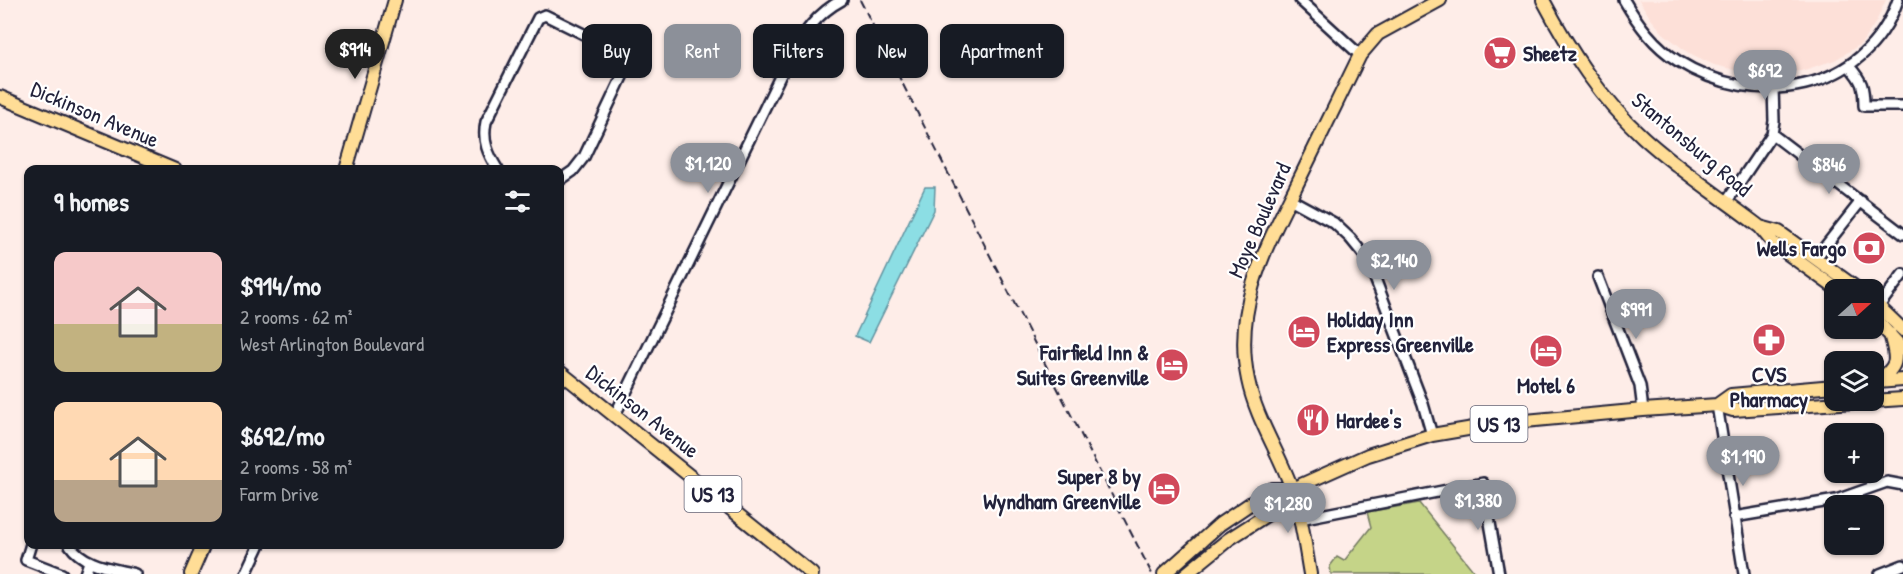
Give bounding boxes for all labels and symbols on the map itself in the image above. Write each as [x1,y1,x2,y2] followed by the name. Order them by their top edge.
[319,29,391,80] pin: $914
[1482,35,1518,71] supermarket icon: Sheetz
[1523,38,1577,68] place label: Sheetz
[1729,50,1801,101] pin: $692
[27,74,164,154] street label: Dickinson Avenue
[1626,85,1759,203] street label: Stantonsburg Road
[659,143,757,194] pin: $1,120
[1793,144,1865,195] pin: $846
[1220,157,1298,282] street label: Moye Boulevard
[1851,230,1887,266] bank icon: Wells Fargo
[1757,233,1846,264] place label: Wells Fargo
[1345,240,1443,291] pin: $2,140
[1824,279,1884,339] north arrow
[1600,289,1672,340] pin: $991
[1327,304,1474,360] place label: Holiday Inn Express Greenville
[1286,314,1322,350] hotel icon: Holiday Inn Express Greenville
[1751,322,1787,358] pharmacy icon: CVS Pharmacy
[1528,333,1564,369] hotel icon: Motel 6
[1017,337,1149,392] place label: Fairfield Inn & Suites Greenville
[1154,347,1190,383] hotel icon: Fairfield Inn & Suites Greenville
[580,357,706,465] street label: Dickinson Avenue
[1730,359,1809,415] place label: CVS Pharmacy
[1517,370,1575,400] place label: Motel 6
[1295,402,1331,438] restaurant icon: Hardee's
[1336,405,1402,435] place label: Hardee's
[1470,406,1528,442] road number: US 13
[1694,436,1792,487] pin: $1,190
[983,461,1142,517] place label: Super 8 by Wyndham Greenville
[1146,471,1182,507] hotel icon: Super 8 by Wyndham Greenville
[684,476,742,512] road number: US 13
[1429,480,1527,531] pin: $1,380
[1239,483,1337,534] pin: $1,280

